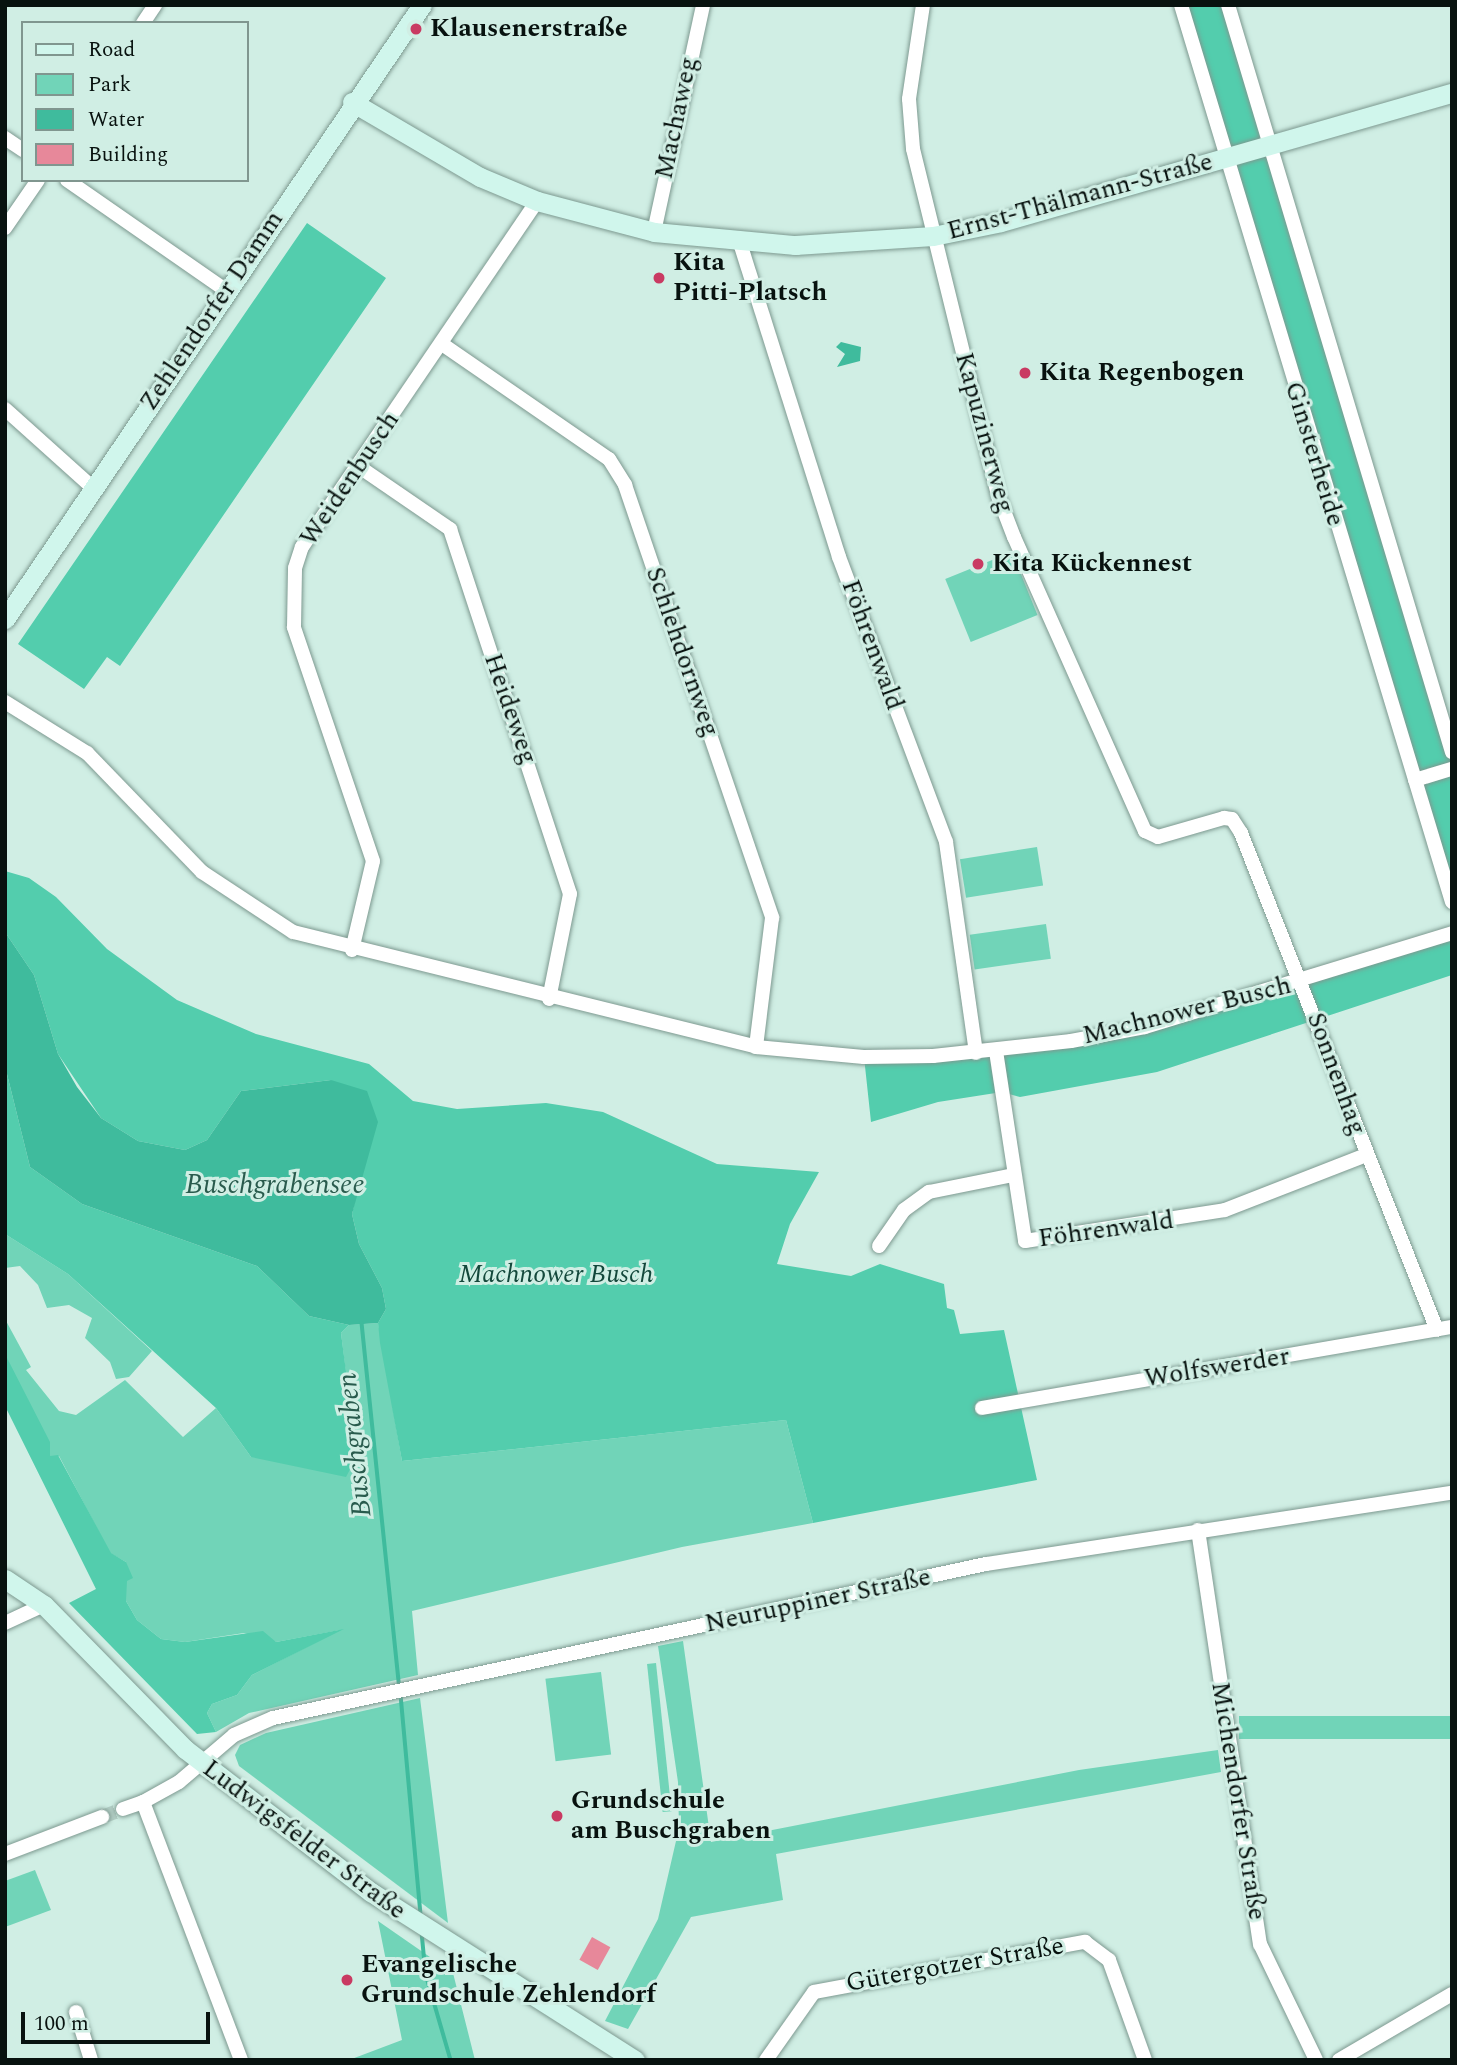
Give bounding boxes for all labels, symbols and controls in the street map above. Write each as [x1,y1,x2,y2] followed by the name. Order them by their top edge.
[430,13,628,45] place label: Klausenerstraße
[21,21,248,182] legend
[408,21,424,37] marker: Klausenerstraße
[88,34,135,66] text: Road
[649,54,705,182] street label: Machaweg
[88,69,131,101] text: Park
[88,104,144,136] text: Water
[88,139,168,171] text: Building
[944,147,1216,247] street label: Ernst-Thälmann-Straße
[134,205,290,417] street label: Zehlendorfer Damm
[673,247,827,308] place label: Kita Pitti-Platsch
[651,270,667,286] marker: Kita Pitti-Platsch
[948,349,1020,517] street label: Kapuzinerweg
[1039,357,1244,389] place label: Kita Regenbogen
[1017,365,1033,381] marker: Kita Regenbogen
[1277,378,1351,530] street label: Ginsterheide
[294,406,406,552] street label: Weidenbusch
[992,548,1192,580] place label: Kita Kückennest
[970,556,986,572] marker: Kita Kückennest
[638,563,726,741] street label: Schlehdornweg
[834,576,910,714] street label: Föhrenwald
[476,649,544,769] street label: Heideweg
[1079,970,1295,1052] street label: Machnower Busch
[1299,1008,1373,1140] street label: Sonnenhag
[185,1168,365,1202] water label: Buschgrabensee
[1036,1205,1176,1255] street label: Föhrenwald
[459,1259,653,1291] park label: Machnower Busch
[1142,1341,1292,1395] street label: Wolfswerder
[331,1371,379,1519] water label: Buschgraben
[702,1562,934,1640] street label: Neuruppiner Straße
[1204,1680,1272,1922] street label: Michendorfer Straße
[196,1753,412,1927] street label: Ludwigsfelder Straße
[571,1785,771,1846] place label: Grundschule am Buschgraben
[549,1808,565,1824] marker: Grundschule am Buschgraben
[844,1930,1066,2000] street label: Gütergotzer Straße
[361,1949,656,2010] place label: Evangelische Grundschule Zehlendorf
[339,1972,355,1988] marker: Evangelische Grundschule Zehlendorf
[24,1998,214,2042] scale bar
[34,2008,89,2040] text: 100 m

